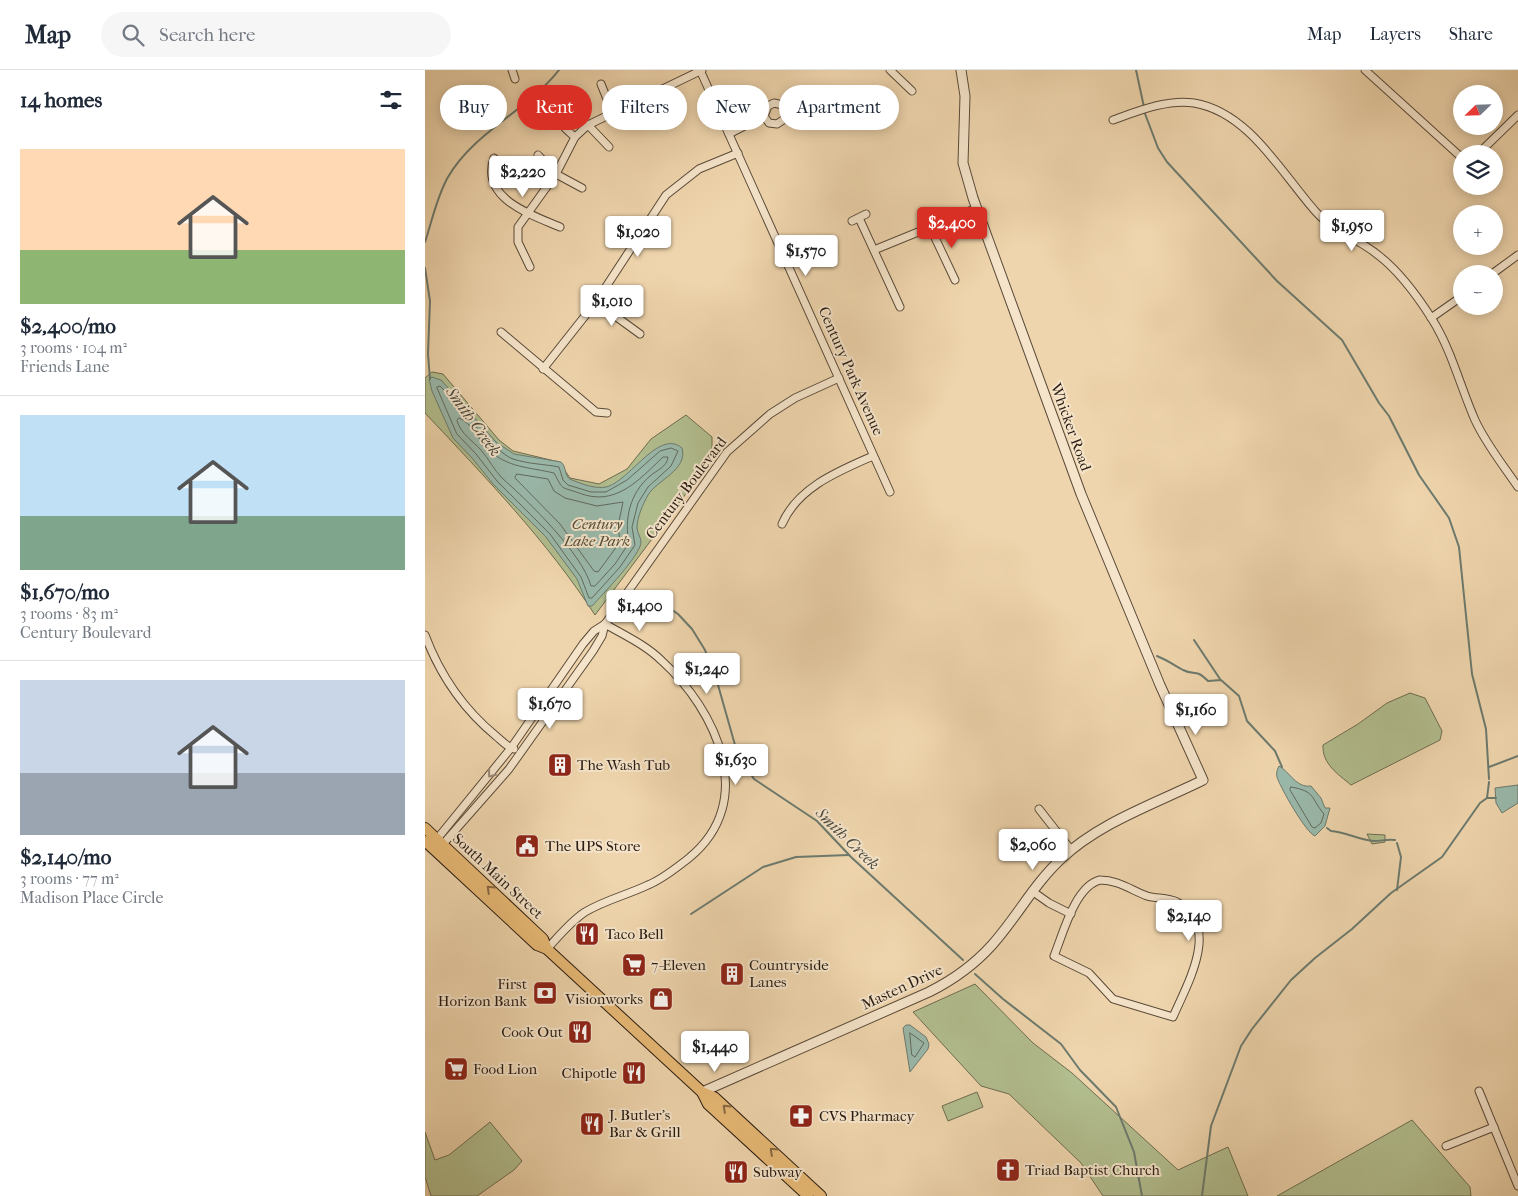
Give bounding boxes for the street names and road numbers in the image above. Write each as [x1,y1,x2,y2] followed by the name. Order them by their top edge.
[815,304,888,439] street label: Century Park Avenue
[1046,380,1095,474] street label: Whicker Road
[642,433,731,543] street label: Century Boulevard
[449,829,547,923] street label: South Main Street
[859,960,946,1014] street label: Masten Drive

